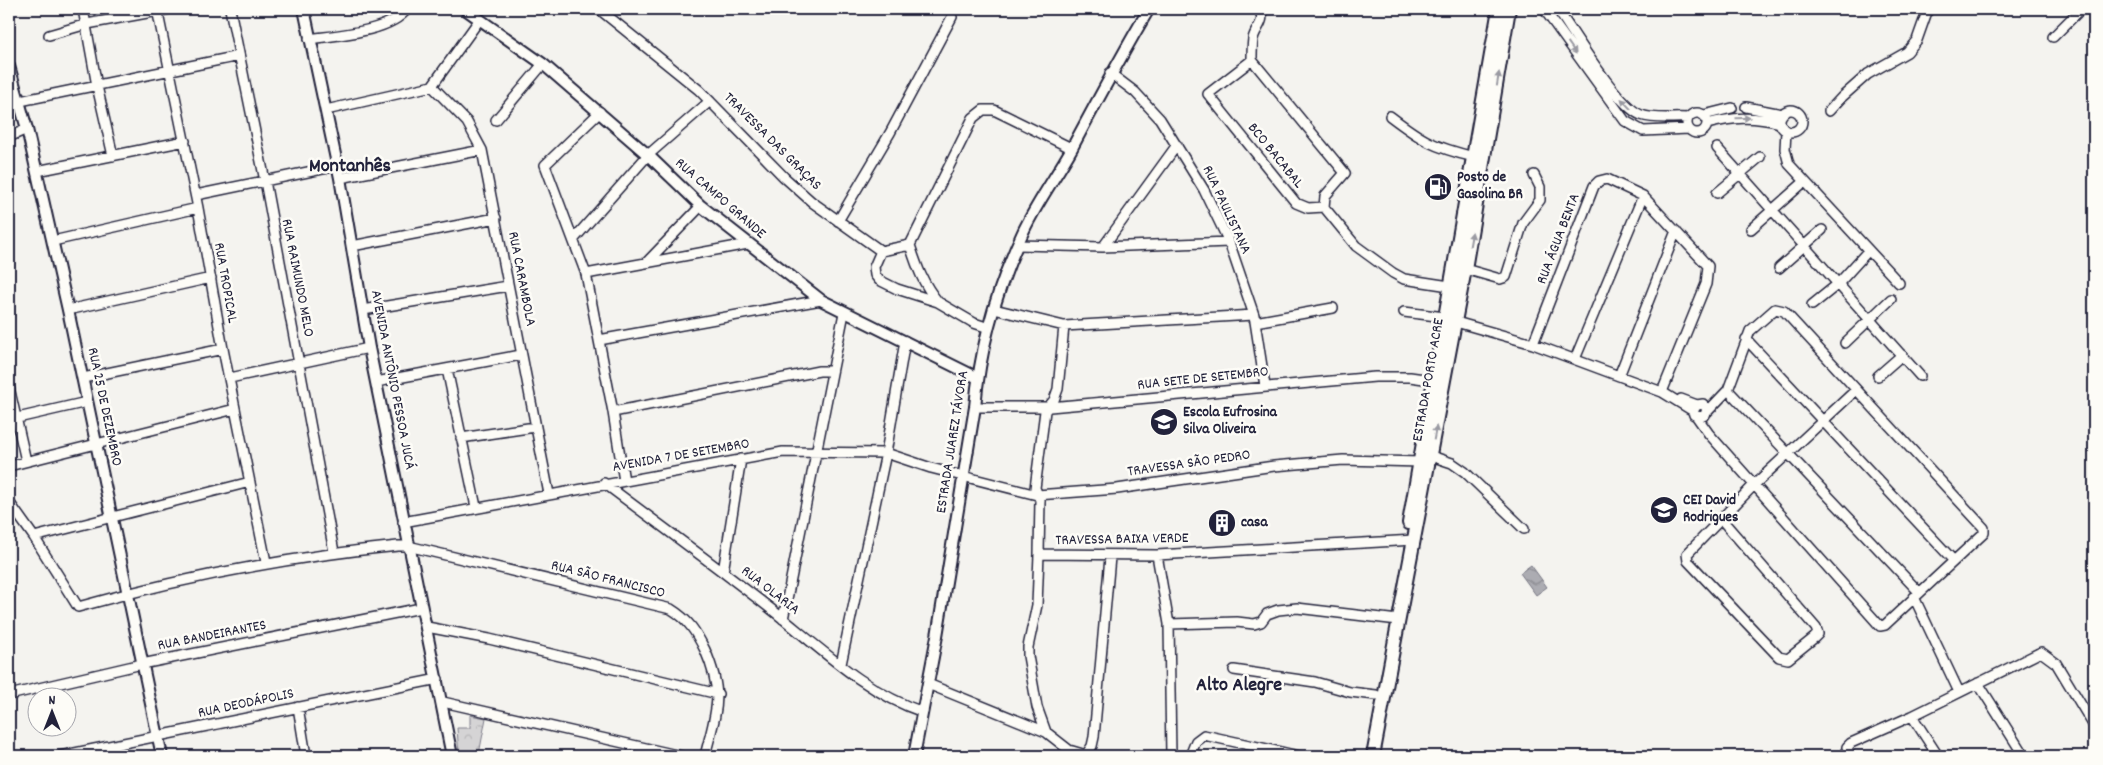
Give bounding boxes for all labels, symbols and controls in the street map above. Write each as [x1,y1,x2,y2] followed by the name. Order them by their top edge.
[1567,42,1577,55] one-way arrow
[1494,71,1502,87] one-way arrow
[718,88,826,196] street label: TRAVESSA DAS GRAÇAS
[1620,98,1632,110] one-way arrow
[1736,113,1752,121] one-way arrow
[1242,118,1308,194] street label: BCO BACABAL
[309,153,391,181] district label: Montanhês
[670,153,771,245] street label: RUA CAMPO GRANDE
[1196,162,1256,258] street label: RUA PAULISTANA
[1457,167,1523,206] place label: Posto de Gasolina BR
[1423,172,1453,202] fuel station icon: Posto de Gasolina BR
[1532,190,1586,288] street label: RUA ÁGUA BENTA
[275,217,319,339] street label: RUA RAIMUNDO MELO
[501,230,541,328] street label: RUA CARAMBOLA
[1467,231,1475,247] one-way arrow
[207,241,243,325] street label: RUA TROPICAL
[364,288,420,472] street label: AVENIDA ANTÔNIO PESSOA JUCÁ
[1407,316,1451,443] street label: ESTRADA PORTO ACRE
[81,346,127,468] street label: RUA 25 DE DEZEMBRO
[1136,361,1270,397] street label: RUA SETE DE SETEMBRO
[931,369,975,515] street label: ESTRADA JUAREZ TÁVORA
[1183,402,1278,441] place label: Escola Eufrosina Silva Oliveira
[1149,407,1179,437] school or university icon: Escola Eufrosina Silva Oliveira
[1432,425,1440,441] one-way arrow
[611,433,751,479] street label: AVENIDA 7 DE SETEMBRO
[1126,444,1252,484] street label: TRAVESSA SÃO PEDRO
[1683,490,1738,529] place label: CEI David Rodrigues
[1649,495,1679,525] school or university icon: CEI David Rodrigues
[1207,508,1237,538] building icon: casa
[1241,512,1268,534] place label: casa
[1055,528,1189,552] street label: TRAVESSA BAIXA VERDE
[549,555,667,605] street label: RUA SÃO FRANCISCO
[736,561,804,621] street label: RUA OLARIA
[156,615,268,657] street label: RUA BANDEIRANTES
[1196,672,1282,700] district label: Alto Alegre
[196,683,296,725] street label: RUA DEODÁPOLIS
[28,688,78,738] north arrow
[49,691,56,711] text: N

